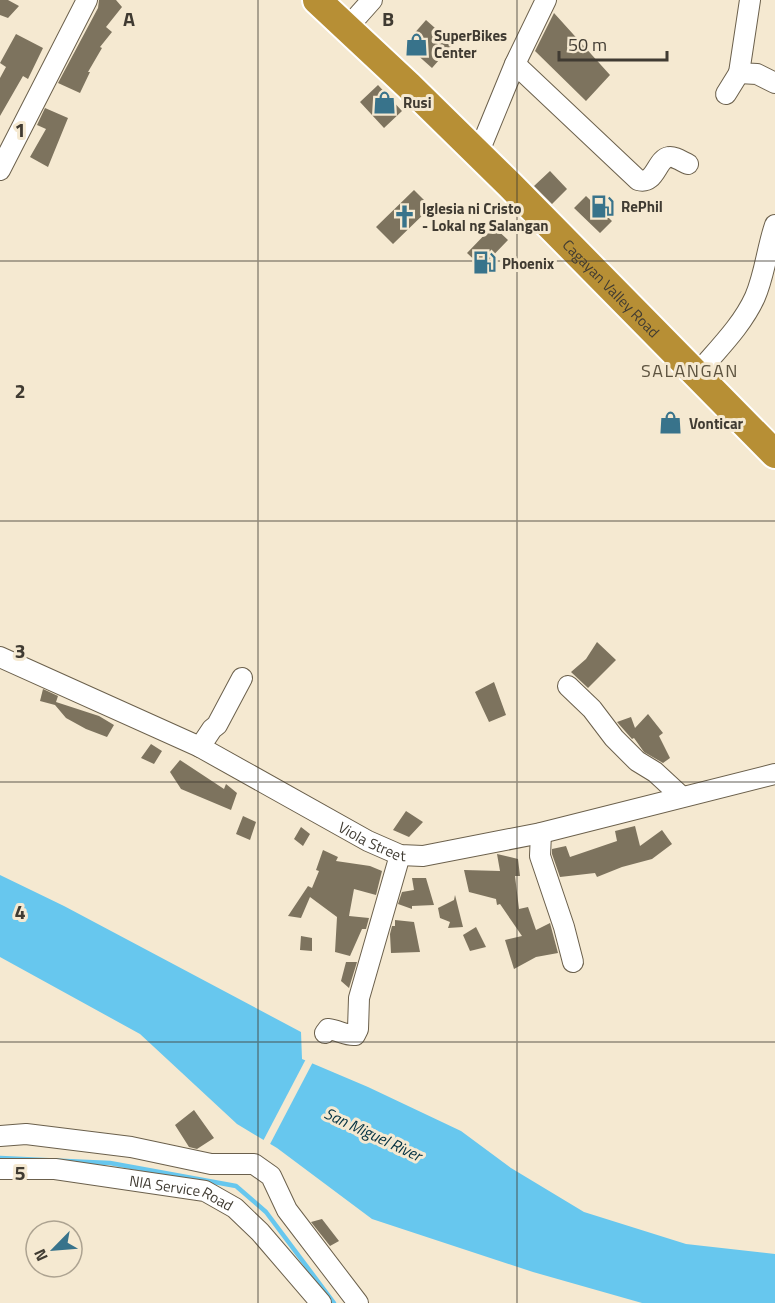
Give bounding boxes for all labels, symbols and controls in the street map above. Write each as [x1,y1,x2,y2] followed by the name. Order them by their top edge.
[123,3,135,34] text: A
[382,3,394,34] text: B
[434,24,507,64] place label: SuperBikes Center
[559,24,667,62] scale bar
[403,31,429,57] shop icon: SuperBikes Center
[568,31,607,58] text: 50 m
[372,89,398,115] shop icon: Rusi
[403,91,432,114] place label: Rusi
[14,114,26,145] text: 1
[590,193,616,219] fuel station icon: RePhil
[621,195,663,218] place label: RePhil
[422,197,549,237] place label: Iglesia ni Cristo - Lokal ng Salangan
[391,204,417,230] church icon: Iglesia ni Cristo - Lokal ng Salangan
[558,234,665,342] street label: Cagayan Valley Road
[471,250,497,276] fuel station icon: Phoenix
[502,252,554,275] place label: Phoenix
[641,357,739,384] district label: SALANGAN
[14,375,26,406] text: 2
[658,410,684,436] shop icon: Vonticar
[689,412,744,435] place label: Vonticar
[14,635,26,666] text: 3
[334,815,407,867] street label: Viola Street
[14,896,26,927] text: 4
[320,1101,427,1168] water label: San Miguel River
[14,1157,26,1188] text: 5
[128,1169,238,1216] street label: NIA Service Road
[24,1219,84,1279] north arrow
[27,1245,54,1265] text: N

